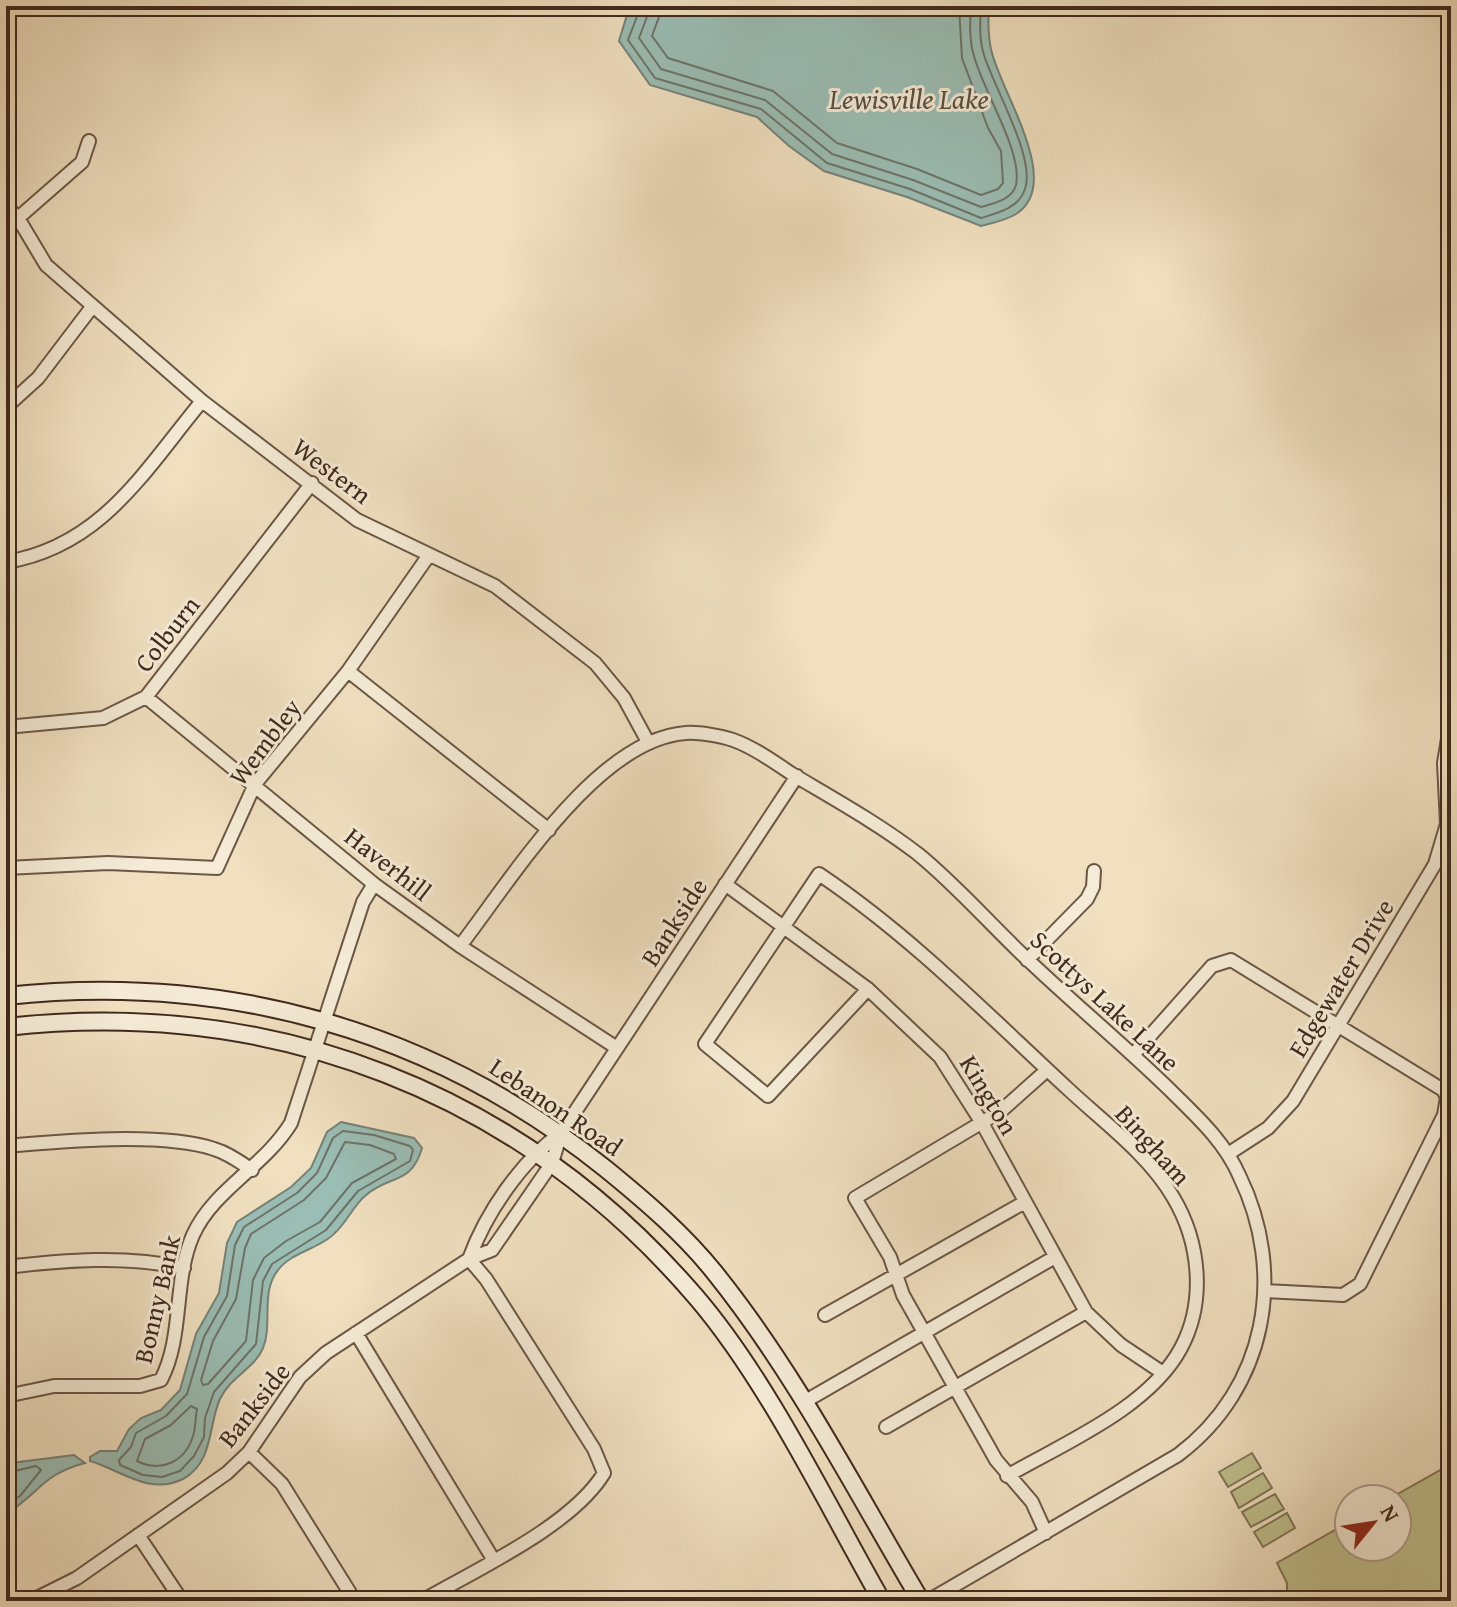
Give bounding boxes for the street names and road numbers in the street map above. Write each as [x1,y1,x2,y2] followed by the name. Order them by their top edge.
[285,428,380,514] street label: Western
[124,587,209,680] street label: Colburn
[219,690,310,794] street label: Wembley
[337,817,440,910] street label: Haverhill
[630,870,717,974] street label: Bankside
[1278,891,1403,1064] street label: Edgewater Drive
[1022,921,1189,1080] street label: Scottys Lake Lane
[950,1047,1029,1143] street label: Kington
[482,1048,631,1166] street label: Lebanon Road
[1106,1095,1201,1194] street label: Bingham
[123,1230,190,1367] street label: Bonny Bank
[208,1354,299,1456] street label: Bankside

